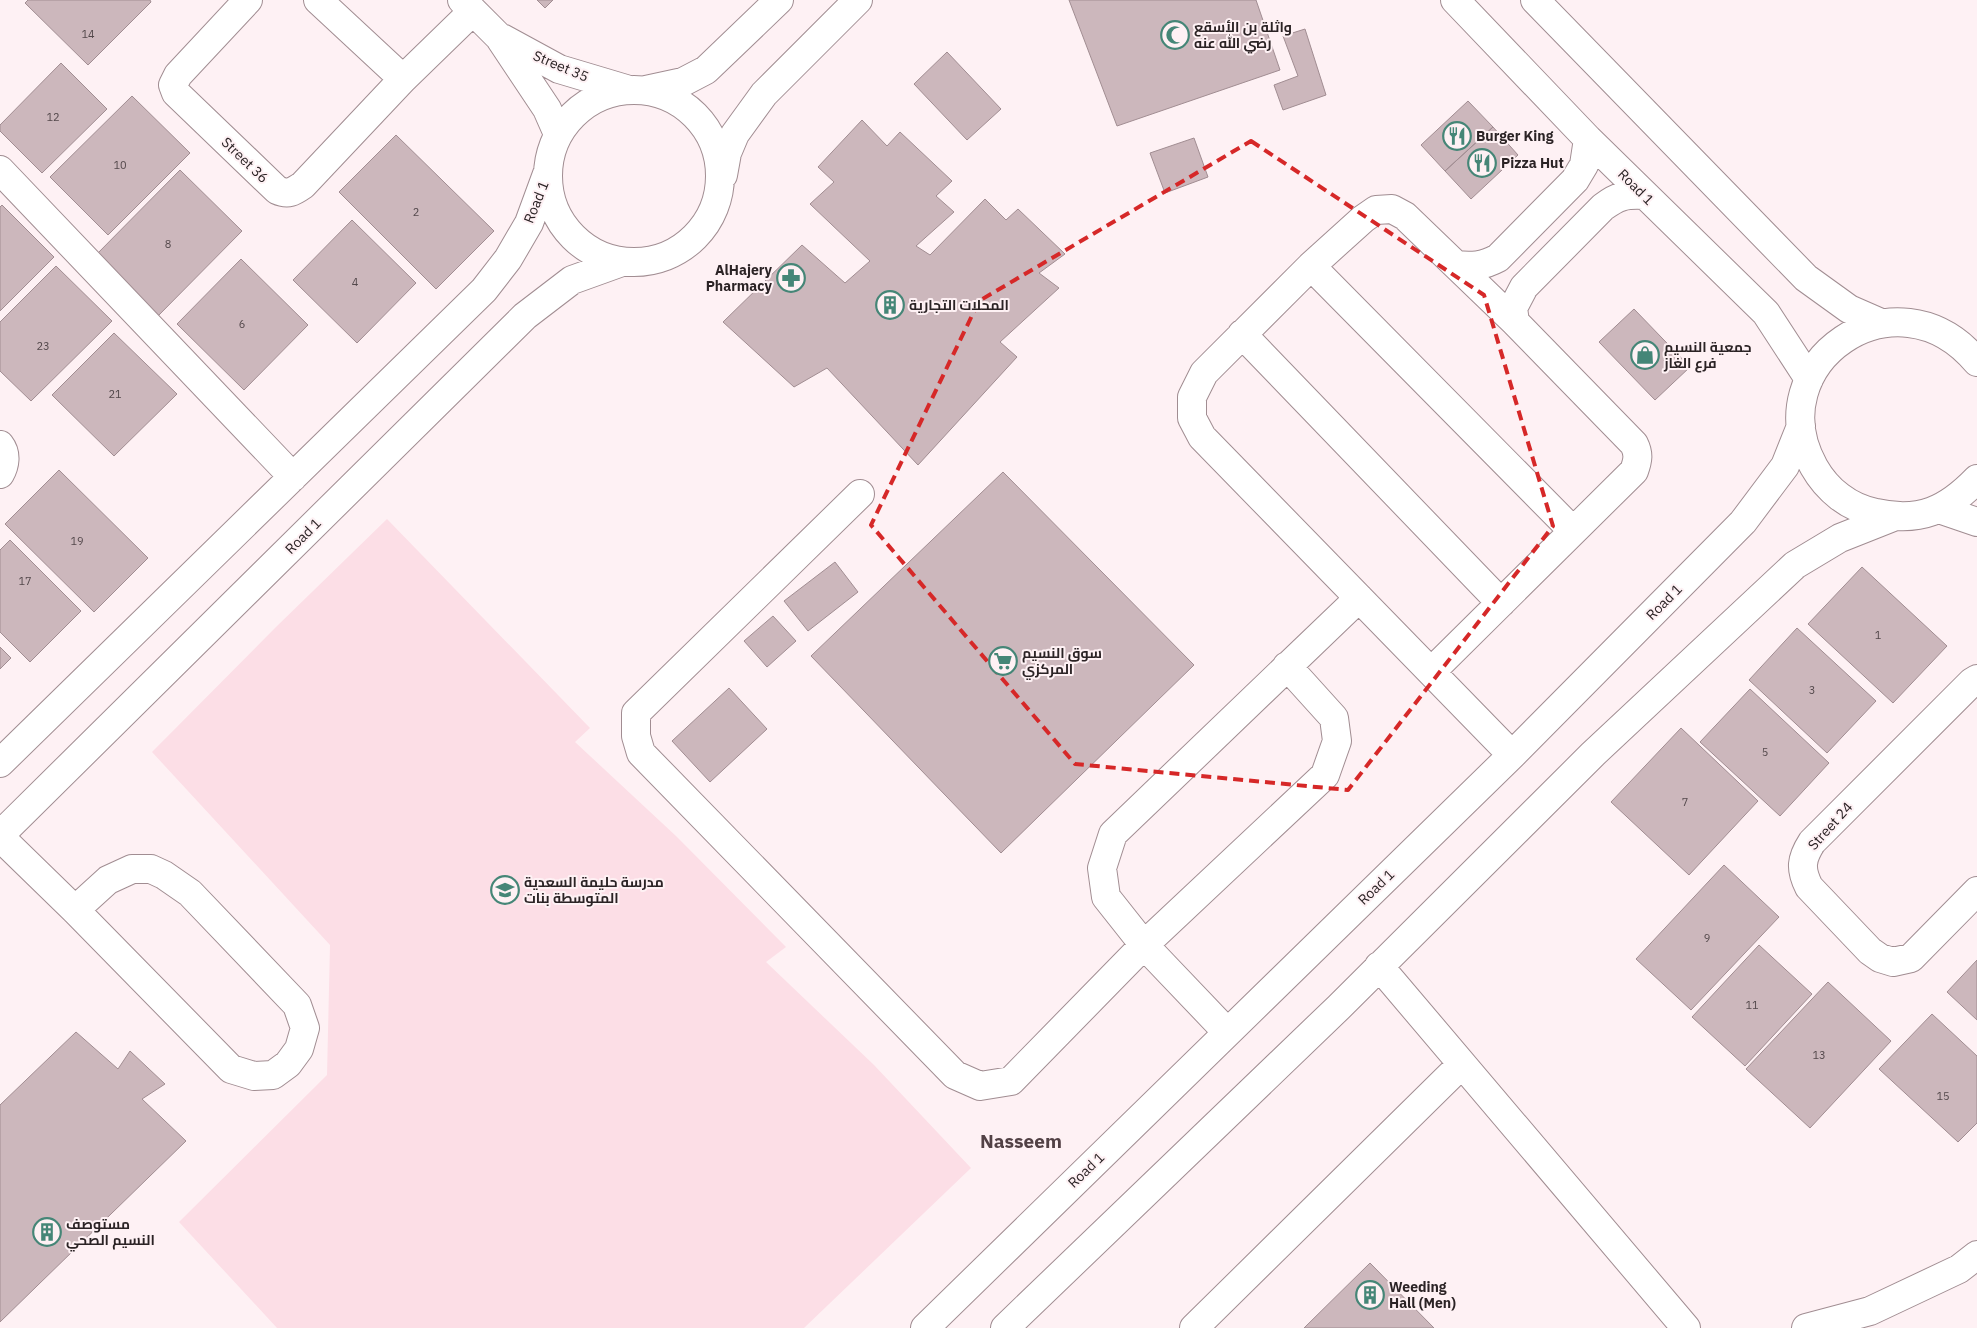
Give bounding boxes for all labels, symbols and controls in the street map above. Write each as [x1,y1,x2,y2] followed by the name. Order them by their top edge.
[1194,18,1292,54] place label: واثلة بن الأسقع رضي الله عنه
[1160,20,1190,50] mosque icon: واثلة بن الأسقع رضي الله عنه
[81,27,95,41] house number: 14
[531,46,591,86] street label: Street 35
[46,110,60,124] house number: 12
[1442,121,1472,151] restaurant icon: Burger King
[1476,127,1554,145] place label: Burger King
[218,133,272,187] street label: Street 36
[1467,148,1497,178] restaurant icon: Pizza Hut
[1501,154,1564,172] place label: Pizza Hut
[113,158,127,172] house number: 10
[1614,165,1658,209] street label: Road 1
[519,178,553,226] street label: Road 1
[413,205,419,219] house number: 2
[165,237,171,251] house number: 8
[706,261,773,295] place label: AlHajery Pharmacy
[776,263,806,293] pharmacy icon: AlHajery Pharmacy
[352,275,359,289] house number: 4
[875,290,905,320] building icon: المحلات التجارية
[909,296,1009,314] place label: المحلات التجارية
[239,317,245,331] house number: 6
[1663,338,1752,373] place label: جمعية النسيم فرع الغاز
[36,339,50,353] house number: 23
[1630,340,1660,370] shop icon: جمعية النسيم فرع الغاز
[108,387,122,401] house number: 21
[281,514,325,558] street label: Road 1
[70,534,84,548] house number: 19
[18,574,32,588] house number: 17
[1642,580,1686,624] street label: Road 1
[1875,628,1882,642] house number: 1
[1022,644,1102,680] place label: سوق النسيم المركزي
[988,646,1018,676] supermarket icon: سوق النسيم المركزي
[1809,683,1815,697] house number: 3
[1762,745,1768,759] house number: 5
[1682,795,1688,809] house number: 7
[1804,798,1856,854] street label: Street 24
[1354,865,1398,909] street label: Road 1
[524,873,664,907] place label: مدرسة حليمة السعدية المتوسطة بنات
[490,875,520,905] school or university icon: مدرسة حليمة السعدية المتوسطة بنات
[1704,931,1710,945] house number: 9
[1745,998,1759,1012] house number: 11
[1812,1048,1826,1062] house number: 13
[1936,1089,1950,1103] house number: 15
[980,1129,1062,1153] district label: Nasseem
[1064,1148,1108,1192] street label: Road 1
[66,1215,155,1252] place label: مستوصف النسيم الصحي
[32,1217,62,1247] building icon: مستوصف النسيم الصحي
[1389,1278,1456,1312] place label: Weeding Hall (Men)
[1355,1280,1385,1310] building icon: Weeding Hall (Men)

